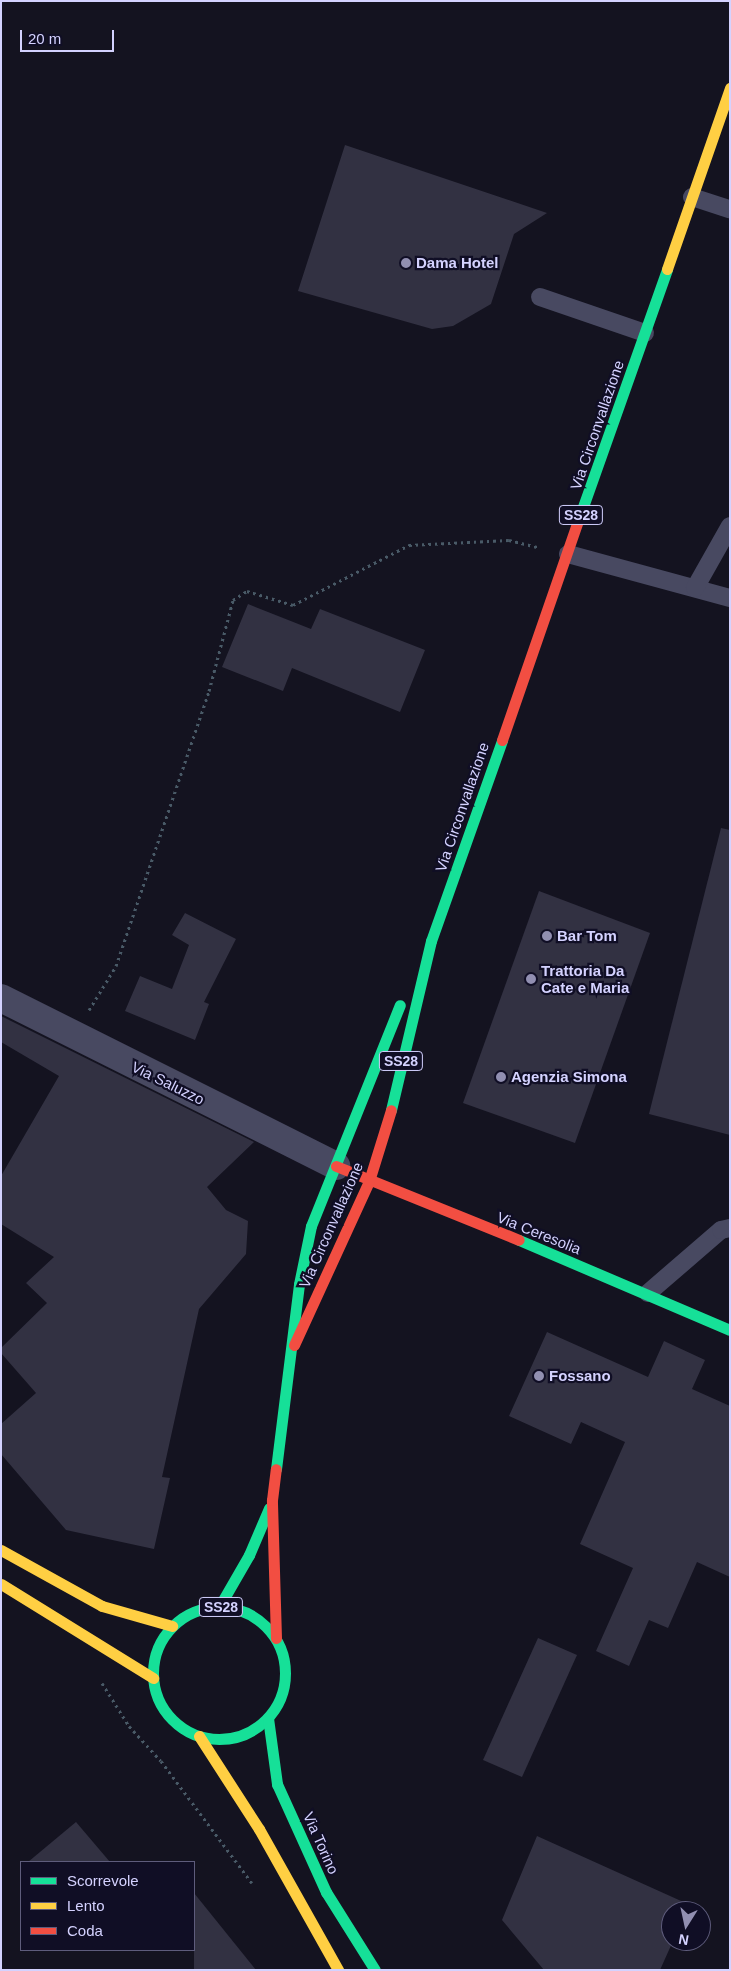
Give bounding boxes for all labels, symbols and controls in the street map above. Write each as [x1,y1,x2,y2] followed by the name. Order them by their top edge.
[22,20,116,52] scale bar
[28,30,61,47] text: 20 m
[416,254,499,272] place label: Dama Hotel
[400,257,412,269] marker: Dama Hotel
[566,358,628,492] street label: Via Circonvallazione
[558,504,604,526] road number: SS28
[431,740,493,874] street label: Via Circonvallazione
[557,927,617,945] place label: Bar Tom
[541,930,553,942] marker: Bar Tom
[541,961,629,996] place label: Trattoria Da Cate e Maria
[525,973,537,985] marker: Trattoria Da Cate e Maria
[378,1050,424,1072] road number: SS28
[129,1058,207,1108] street label: Via Saluzzo
[511,1068,627,1086] place label: Agenzia Simona
[495,1071,507,1083] marker: Agenzia Simona
[295,1159,367,1291] street label: Via Circonvallazione
[494,1208,584,1258] street label: Via Ceresolia
[549,1367,611,1385] place label: Fossano
[533,1370,545,1382] marker: Fossano
[198,1595,244,1618] road number: SS28
[299,1809,343,1877] street label: Via Torino
[20,1861,195,1951] legend
[67,1872,139,1889] text: Scorrevole
[67,1897,105,1914] text: Lento
[661,1901,711,1951] north arrow
[67,1922,103,1939] text: Coda
[677,1931,690,1949] text: N

